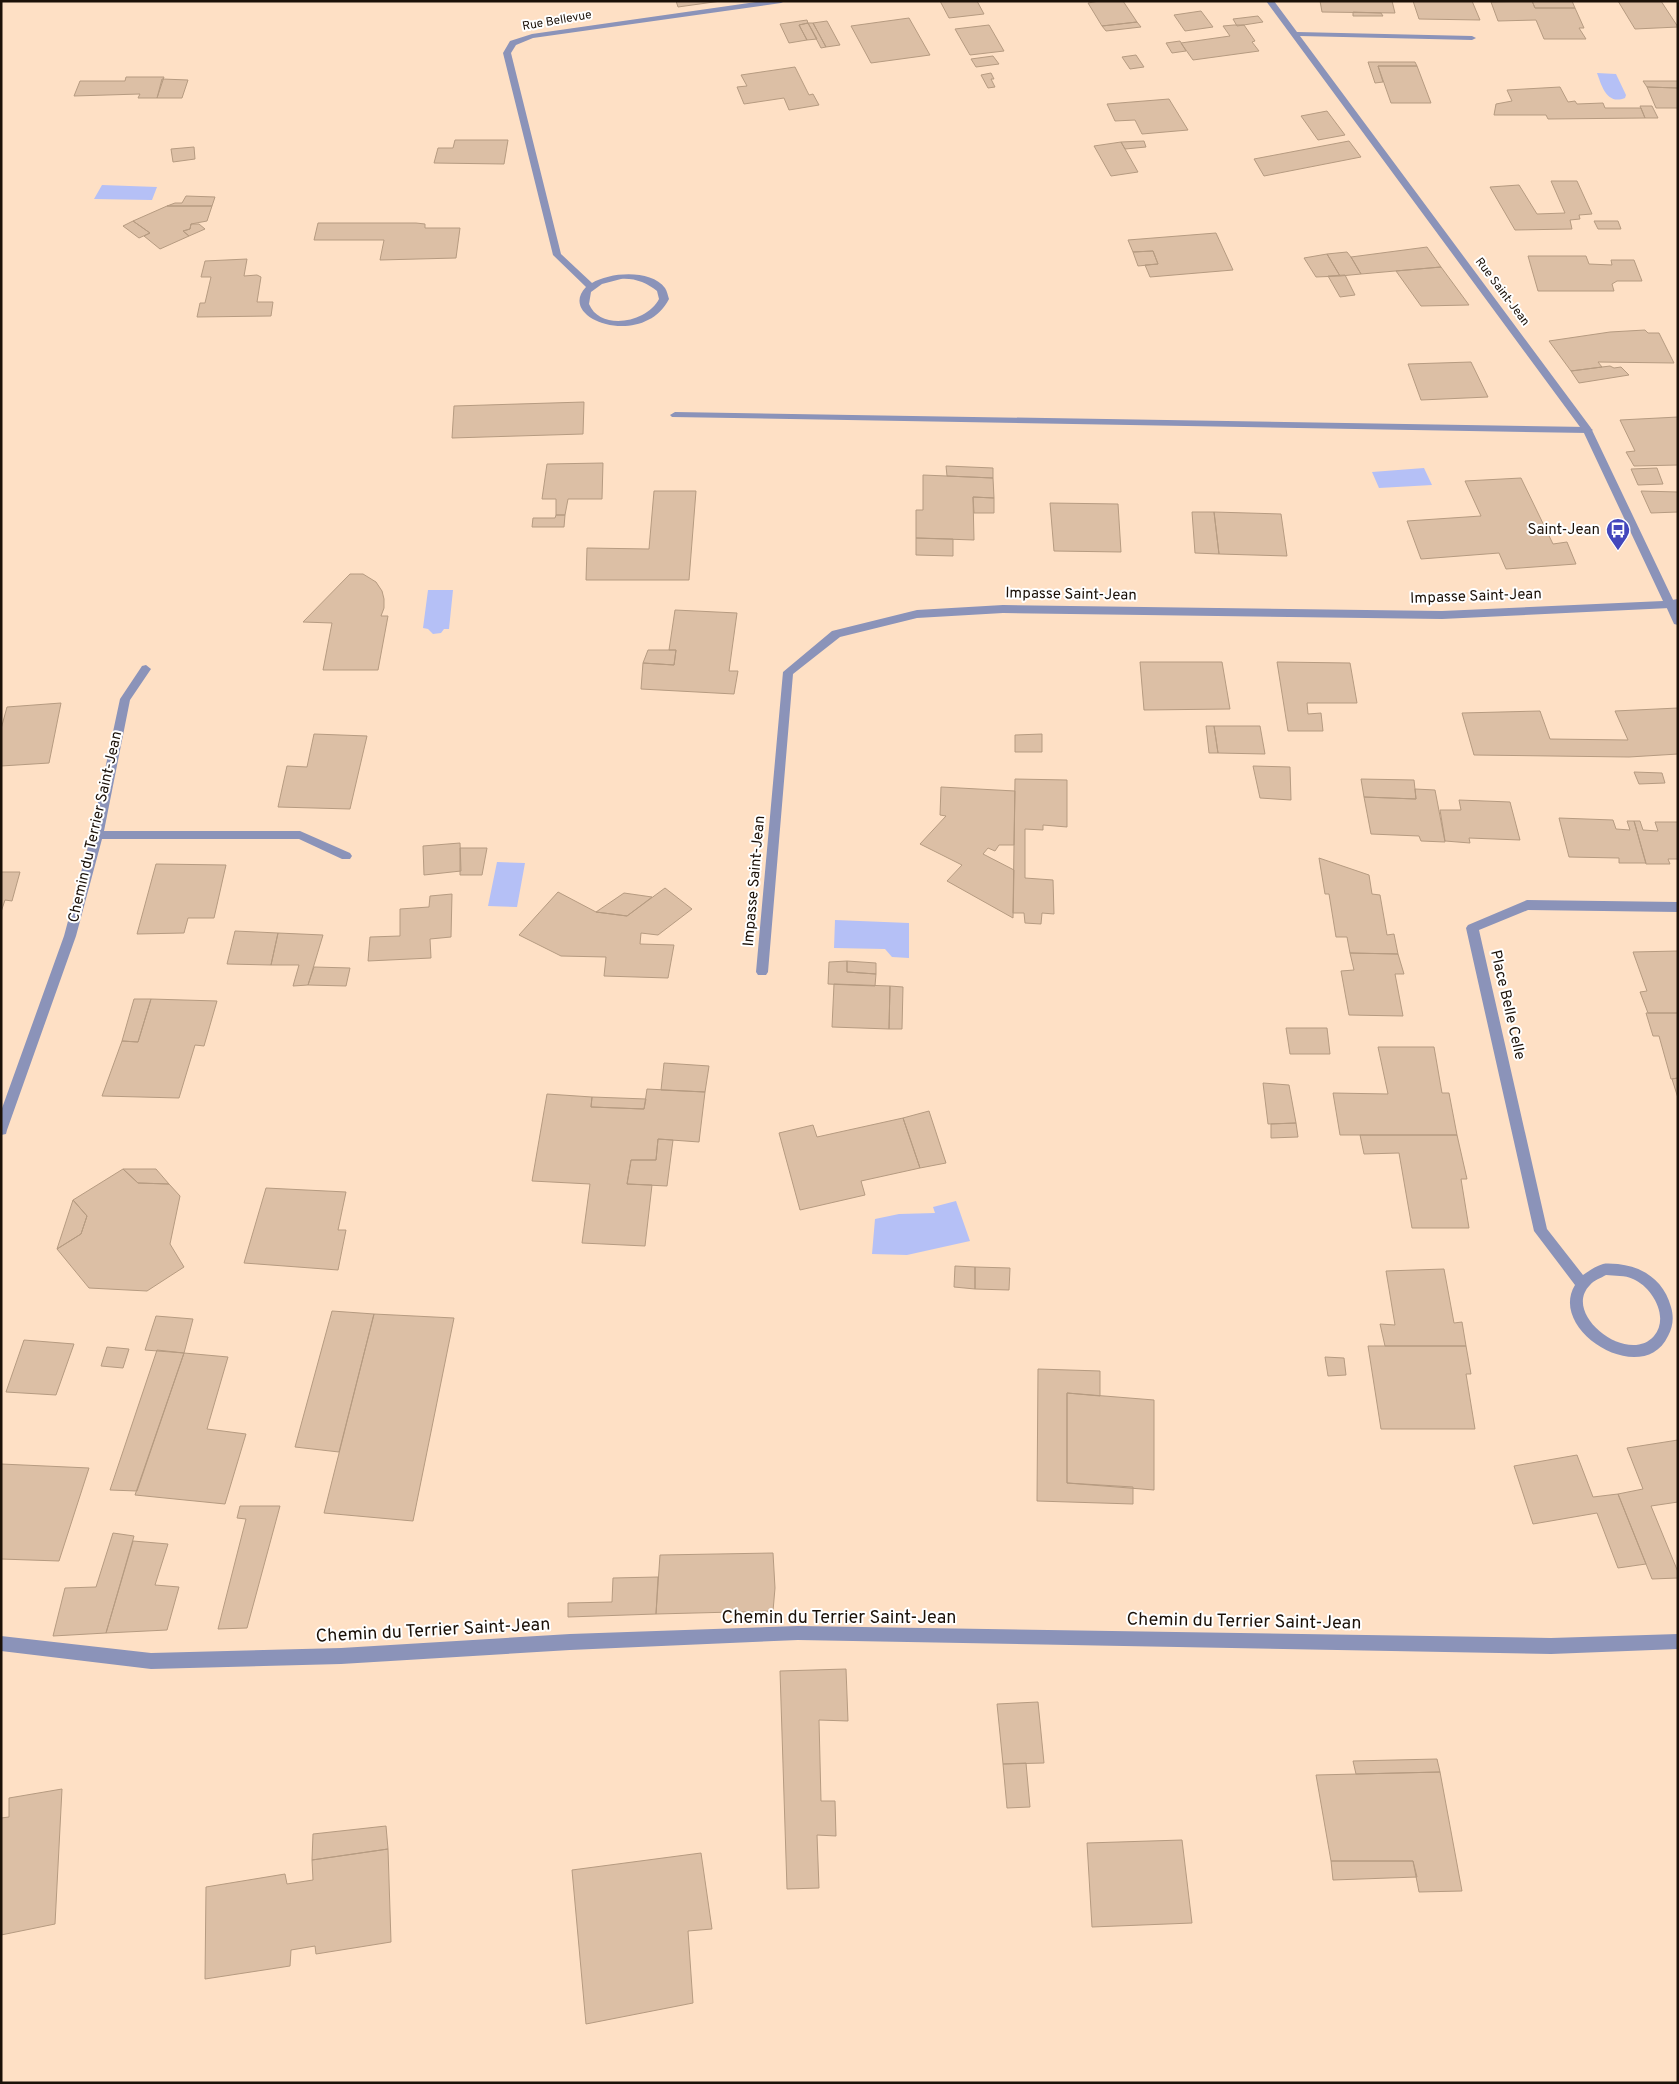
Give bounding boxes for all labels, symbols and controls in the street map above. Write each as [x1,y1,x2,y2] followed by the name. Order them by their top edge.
[521,7,593,35] street label: Rue Bellevue
[1471,255,1533,329] street label: Rue Saint-Jean
[1605,517,1631,551] bus stop icon: Saint-Jean
[1528,521,1600,540] place label: Saint-Jean
[1005,584,1137,606] street label: Impasse Saint-Jean
[1410,585,1542,609] street label: Impasse Saint-Jean
[65,729,127,925] street label: Chemin du Terrier Saint-Jean
[740,815,770,947] street label: Impasse Saint-Jean
[1485,948,1529,1062] street label: Place Belle Celle
[722,1607,956,1630] street label: Chemin du Terrier Saint-Jean
[1126,1608,1362,1636] street label: Chemin du Terrier Saint-Jean
[315,1613,551,1649] street label: Chemin du Terrier Saint-Jean

